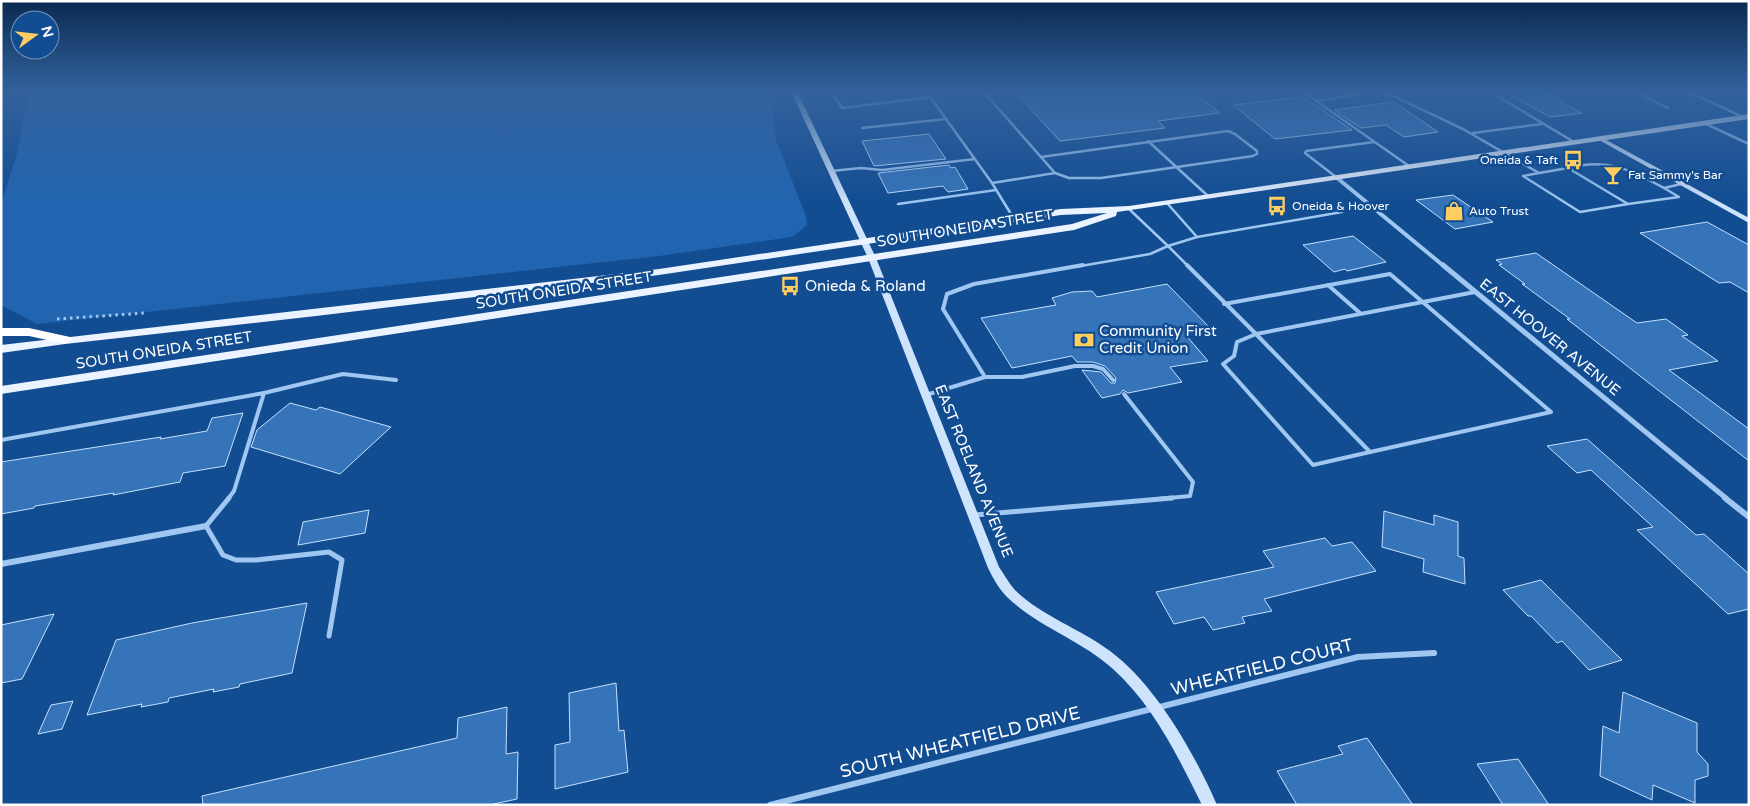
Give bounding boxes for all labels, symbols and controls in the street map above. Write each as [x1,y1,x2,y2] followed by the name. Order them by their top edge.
[10,10,60,60] north arrow
[37,24,57,39] text: N
[1562,149,1584,171] bus stop icon: Oneida & Taft
[1480,153,1558,167] place label: Oneida & Taft
[1602,164,1624,186] bar icon: Fat Sammy's Bar
[1628,168,1723,182] place label: Fat Sammy's Bar
[1266,195,1288,217] bus stop icon: Oneida & Hoover
[1292,199,1390,213] place label: Oneida & Hoover
[1443,200,1465,222] shop icon: Auto Trust
[1469,204,1529,218] place label: Auto Trust
[876,205,1054,251] street label: SOUTH ONEIDA STREET
[475,267,653,313] street label: SOUTH ONEIDA STREET
[779,275,801,297] bus stop icon: Onieda & Roland
[1476,275,1624,399] street label: EAST HOOVER AVENUE
[805,277,926,295] place label: Onieda & Roland
[1099,322,1217,357] place label: Community First Credit Union
[75,327,253,373] street label: SOUTH ONEIDA STREET
[1073,329,1095,351] bank icon: Community First Credit Union
[931,382,1017,560] street label: EAST ROELAND AVENUE
[1169,634,1355,700] street label: WHEATFIELD COURT
[838,701,1082,783] street label: SOUTH WHEATFIELD DRIVE

